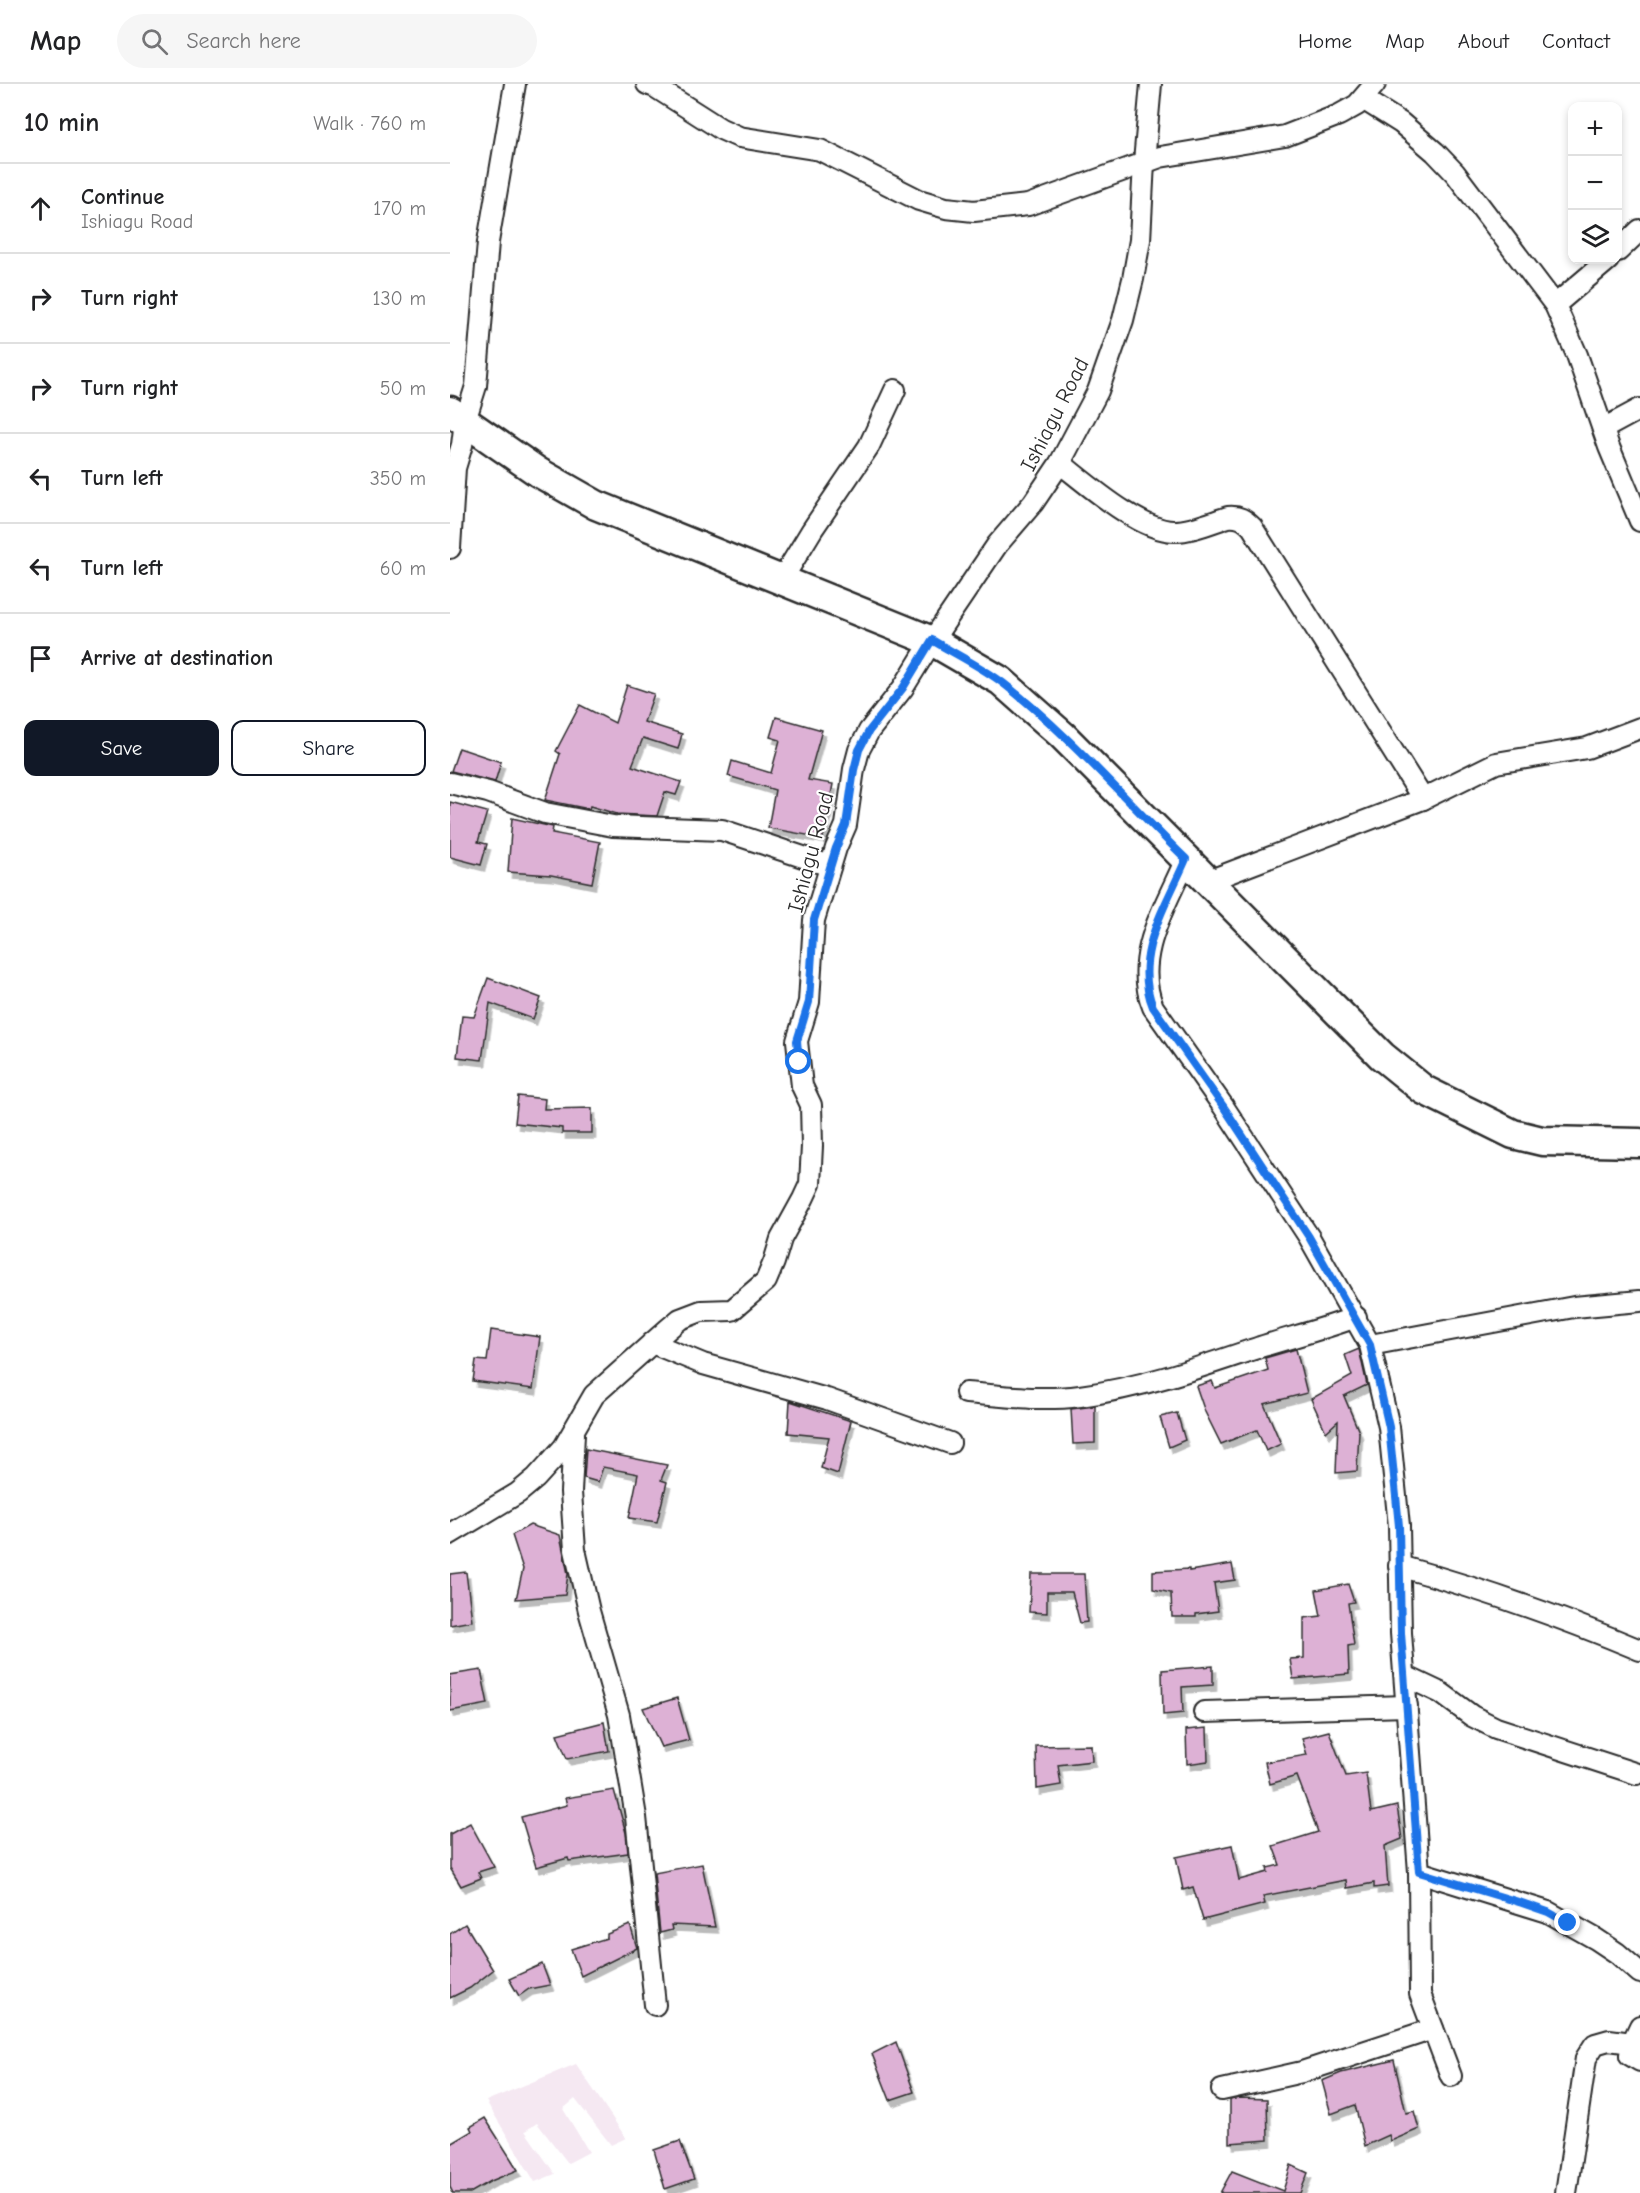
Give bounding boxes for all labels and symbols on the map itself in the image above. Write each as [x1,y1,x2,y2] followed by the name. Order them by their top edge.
[1015,353,1095,475] street label: Ishiagu Road
[782,789,840,915] street label: Ishiagu Road
[785,1048,811,1074] route start
[1554,1909,1580,1935] route end

